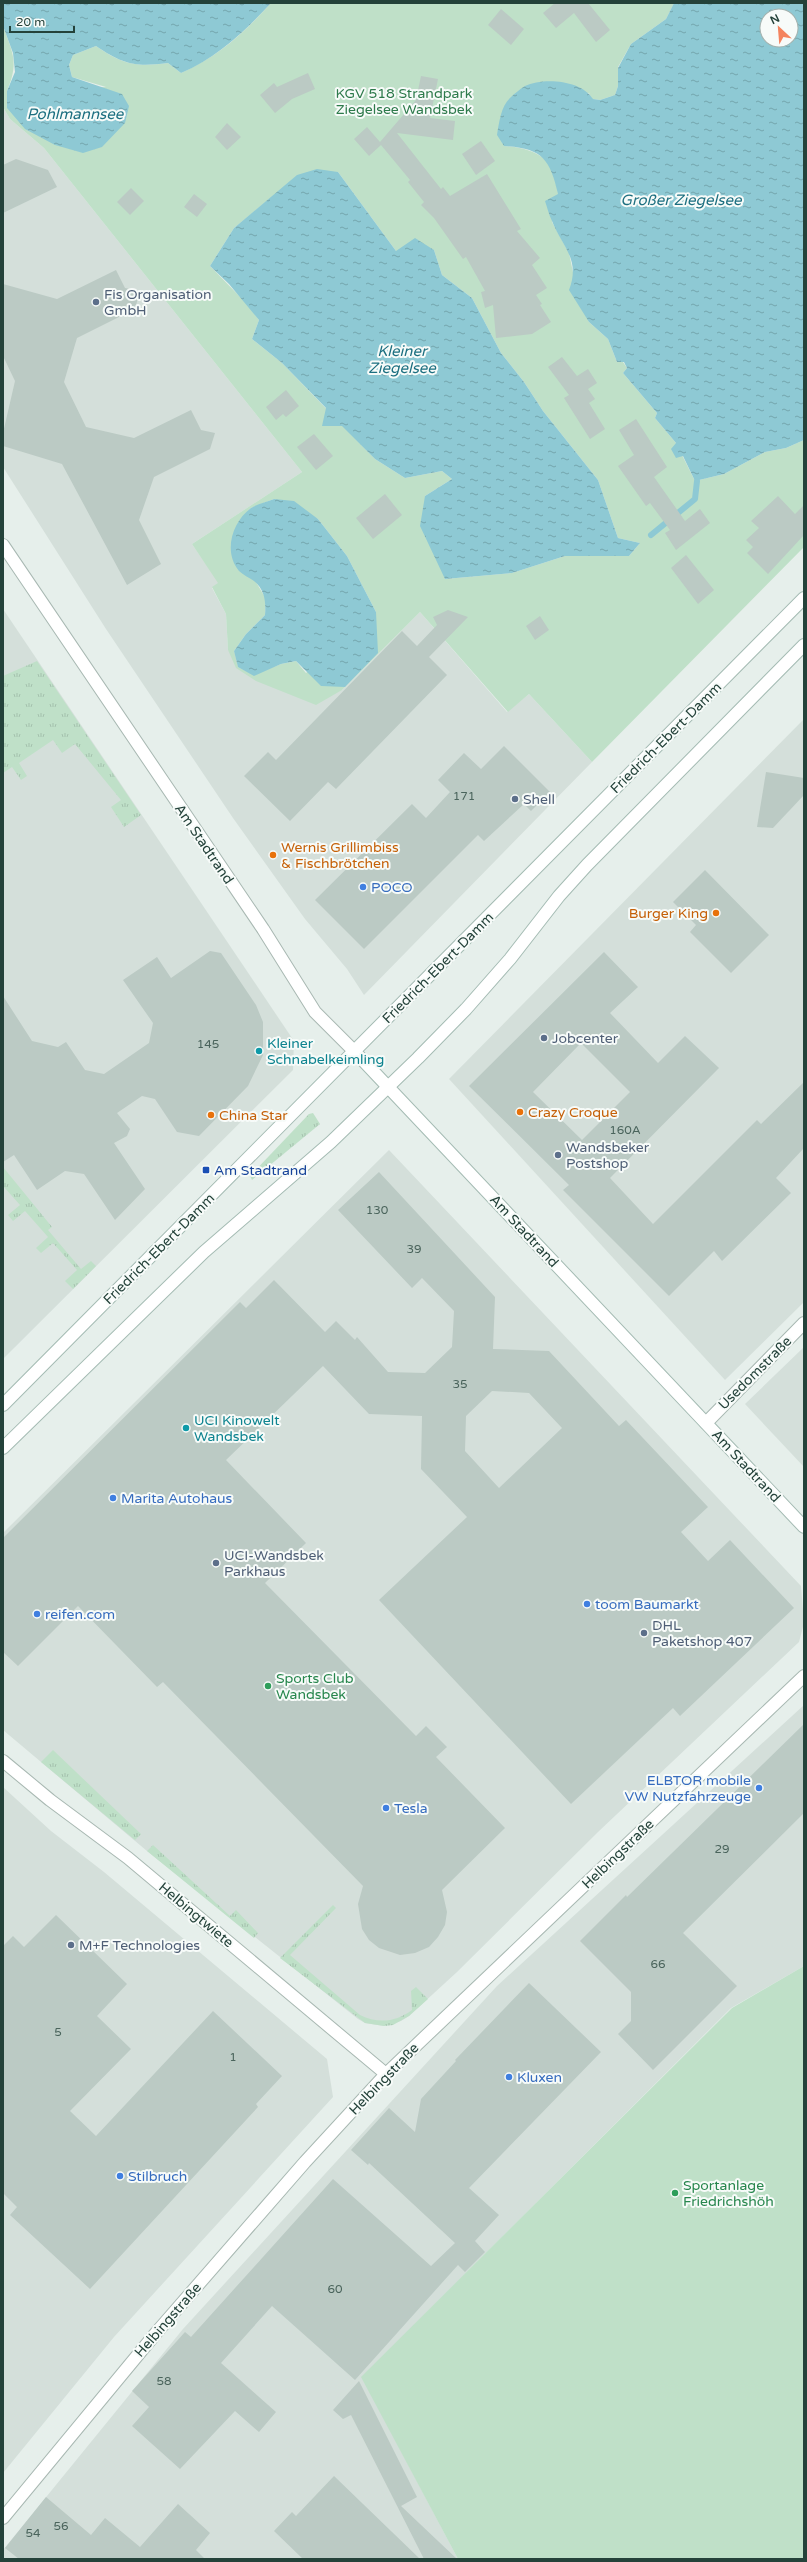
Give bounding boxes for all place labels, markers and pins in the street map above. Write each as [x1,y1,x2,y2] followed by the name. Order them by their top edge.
[104,286,212,319] place label: Fis Organisation GmbH
[91,297,101,307] marker: Fis Organisation GmbH
[523,791,555,808] place label: Shell
[510,794,520,804] marker: Shell
[281,839,399,872] place label: Wernis Grillimbiss & Fischbrötchen
[268,850,278,860] marker: Wernis Grillimbiss & Fischbrötchen
[371,879,413,896] place label: POCO
[358,882,368,892] marker: POCO
[629,905,708,922] place label: Burger King
[711,908,721,918] marker: Burger King
[552,1030,619,1047] place label: Jobcenter
[539,1033,549,1043] marker: Jobcenter
[267,1035,384,1068] place label: Kleiner Schnabelkeimling
[254,1046,264,1056] marker: Kleiner Schnabelkeimling
[528,1104,618,1121] place label: Crazy Croque
[219,1107,288,1124] place label: China Star
[515,1107,525,1117] marker: Crazy Croque
[206,1110,216,1120] marker: China Star
[566,1139,650,1172] place label: Wandsbeker Postshop
[553,1150,563,1160] marker: Wandsbeker Postshop
[214,1162,307,1179] place label: Am Stadtrand
[201,1165,211,1175] marker: Am Stadtrand
[194,1412,280,1445] place label: UCI Kinowelt Wandsbek
[181,1423,191,1433] marker: UCI Kinowelt Wandsbek
[121,1490,232,1507] place label: Marita Autohaus
[108,1493,118,1503] marker: Marita Autohaus
[224,1547,324,1580] place label: UCI-Wandsbek Parkhaus
[211,1558,221,1568] marker: UCI-Wandsbek Parkhaus
[595,1596,700,1613] place label: toom Baumarkt
[582,1599,592,1609] marker: toom Baumarkt
[45,1606,115,1623] place label: reifen.com
[32,1609,42,1619] marker: reifen.com
[652,1617,752,1650] place label: DHL Paketshop 407
[639,1628,649,1638] marker: DHL Paketshop 407
[276,1670,354,1703] place label: Sports Club Wandsbek
[263,1681,273,1691] marker: Sports Club Wandsbek
[625,1772,751,1805] place label: ELBTOR mobile VW Nutzfahrzeuge
[754,1783,764,1793] marker: ELBTOR mobile VW Nutzfahrzeuge
[394,1800,428,1817] place label: Tesla
[381,1803,391,1813] marker: Tesla
[79,1937,200,1954] place label: M+F Technologies
[66,1940,76,1950] marker: M+F Technologies
[517,2069,562,2086] place label: Kluxen
[504,2072,514,2082] marker: Kluxen
[128,2168,187,2185] place label: Stilbruch
[115,2171,125,2181] marker: Stilbruch
[683,2177,774,2210] place label: Sportanlage Friedrichshöh
[670,2188,680,2198] marker: Sportanlage Friedrichshöh

